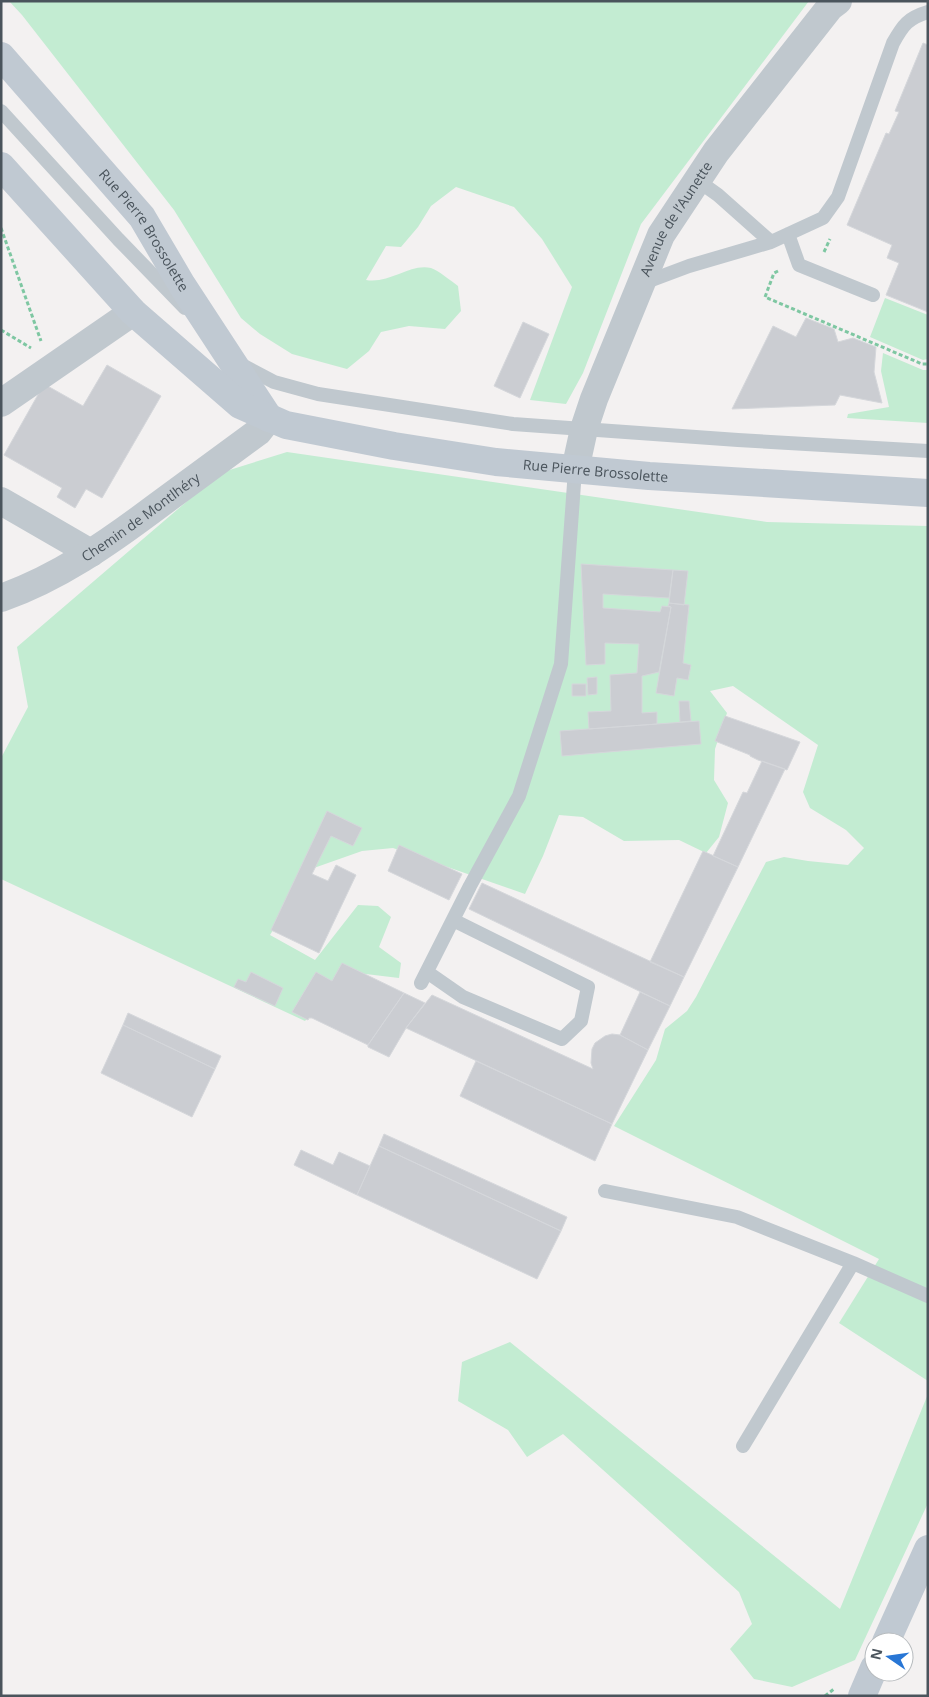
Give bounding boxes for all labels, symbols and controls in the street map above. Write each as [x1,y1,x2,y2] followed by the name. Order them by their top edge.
[635,157,716,279] street label: Avenue de l’Aunette
[95,165,194,295] street label: Rue Pierre Brossolette
[522,455,669,486] street label: Rue Pierre Brossolette
[77,467,204,566] street label: Chemin de Montlhéry
[864,1632,914,1682] north arrow
[865,1646,886,1662] text: N

